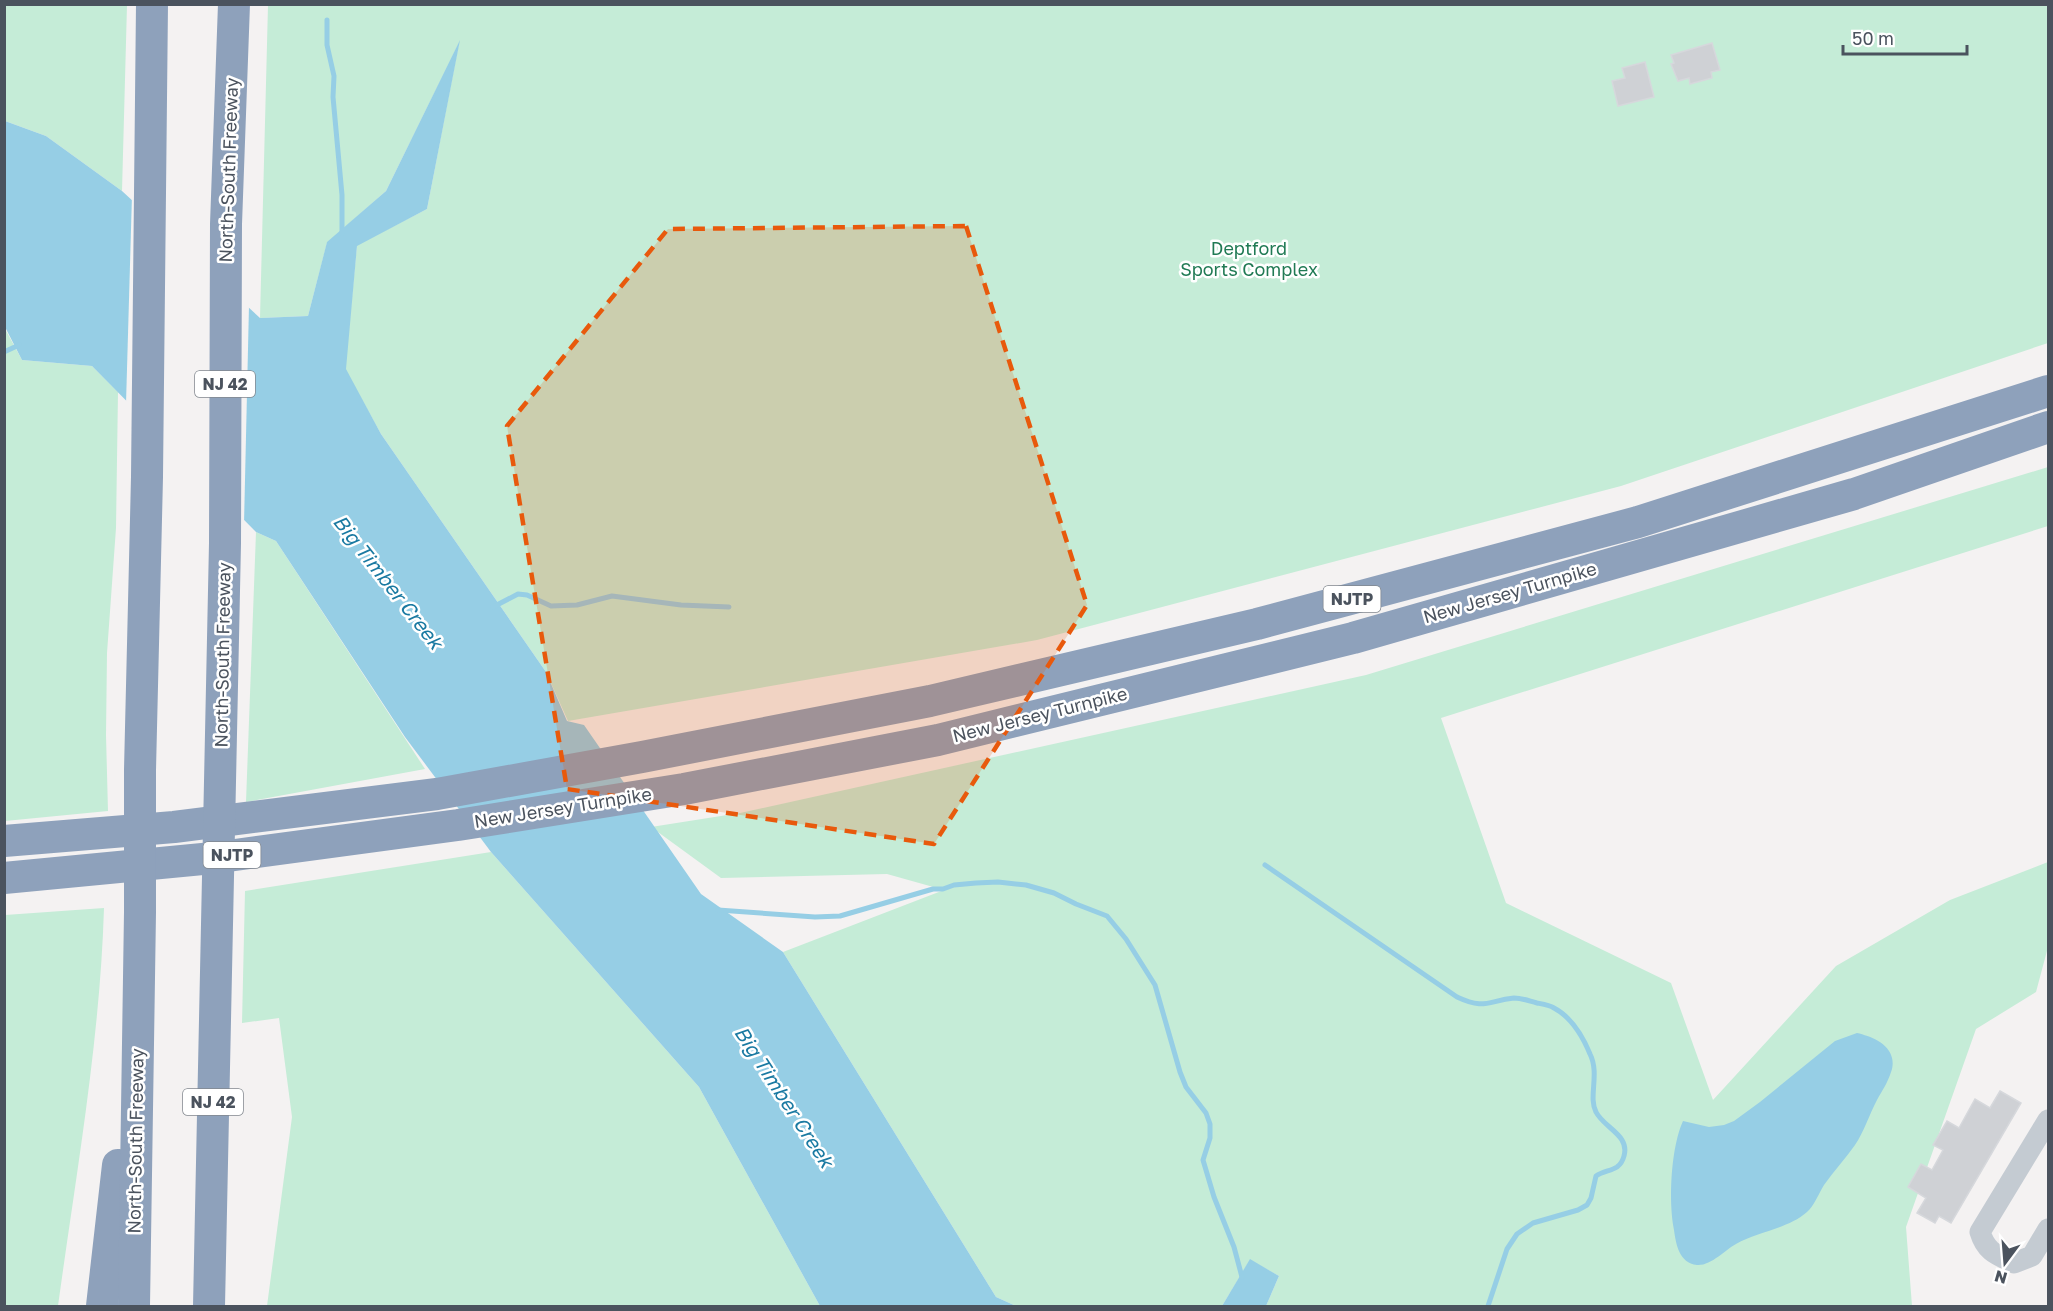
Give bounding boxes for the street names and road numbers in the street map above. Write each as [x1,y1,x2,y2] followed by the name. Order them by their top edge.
[214,77,242,263] street label: North-South Freeway
[195,371,255,397] road number: NJ 42
[1420,557,1599,627] street label: New Jersey Turnpike
[209,562,235,748] street label: North-South Freeway
[1324,586,1380,612] road number: NJTP
[950,682,1129,746] street label: New Jersey Turnpike
[473,782,653,832] street label: New Jersey Turnpike
[204,842,260,868] road number: NJTP
[122,1048,148,1234] street label: North-South Freeway
[183,1089,243,1115] road number: NJ 42

